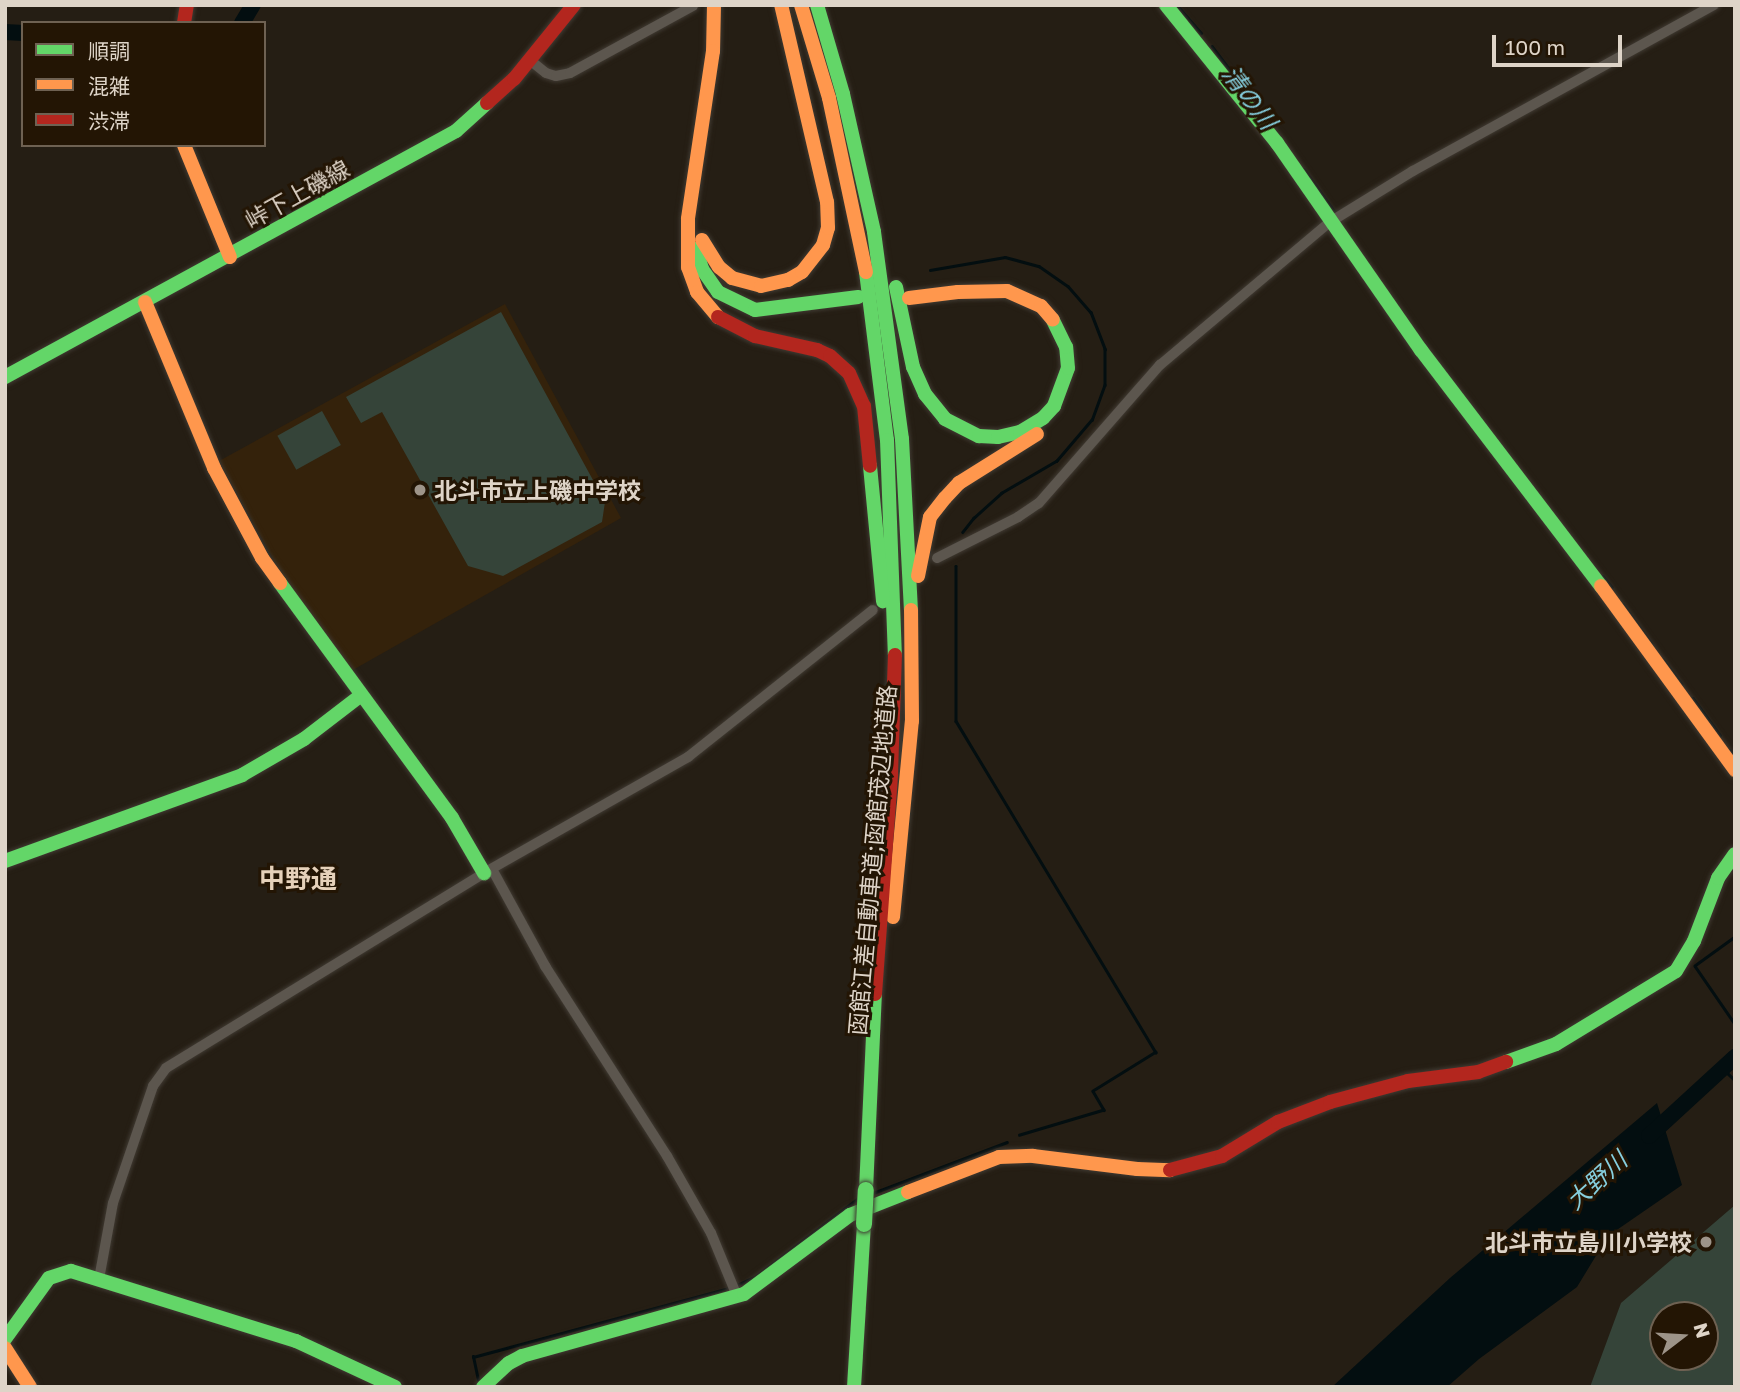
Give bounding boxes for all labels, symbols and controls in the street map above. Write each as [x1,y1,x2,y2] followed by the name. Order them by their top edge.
[21,21,266,147] legend
[1495,21,1624,65] scale bar
[1505,34,1565,60] text: 100 m
[88,38,130,64] text: 順調
[1217,60,1283,134] water label: 清の川
[88,73,130,99] text: 混雑
[88,108,130,134] text: 渋滞
[240,154,354,234] street label: 峠下上磯線
[434,476,641,504] place label: 北斗市立上磯中学校
[412,482,428,498] marker: 北斗市立上磯中学校
[843,684,901,1036] street label: 函館江差自動車道;函館茂辺地道路
[259,863,337,895] district label: 中野通
[1560,1145,1632,1215] water label: 大野川
[1485,1228,1692,1256] place label: 北斗市立島川小学校
[1698,1234,1714,1250] marker: 北斗市立島川小学校
[1649,1301,1719,1371] north arrow
[1690,1320,1716,1341] text: N

